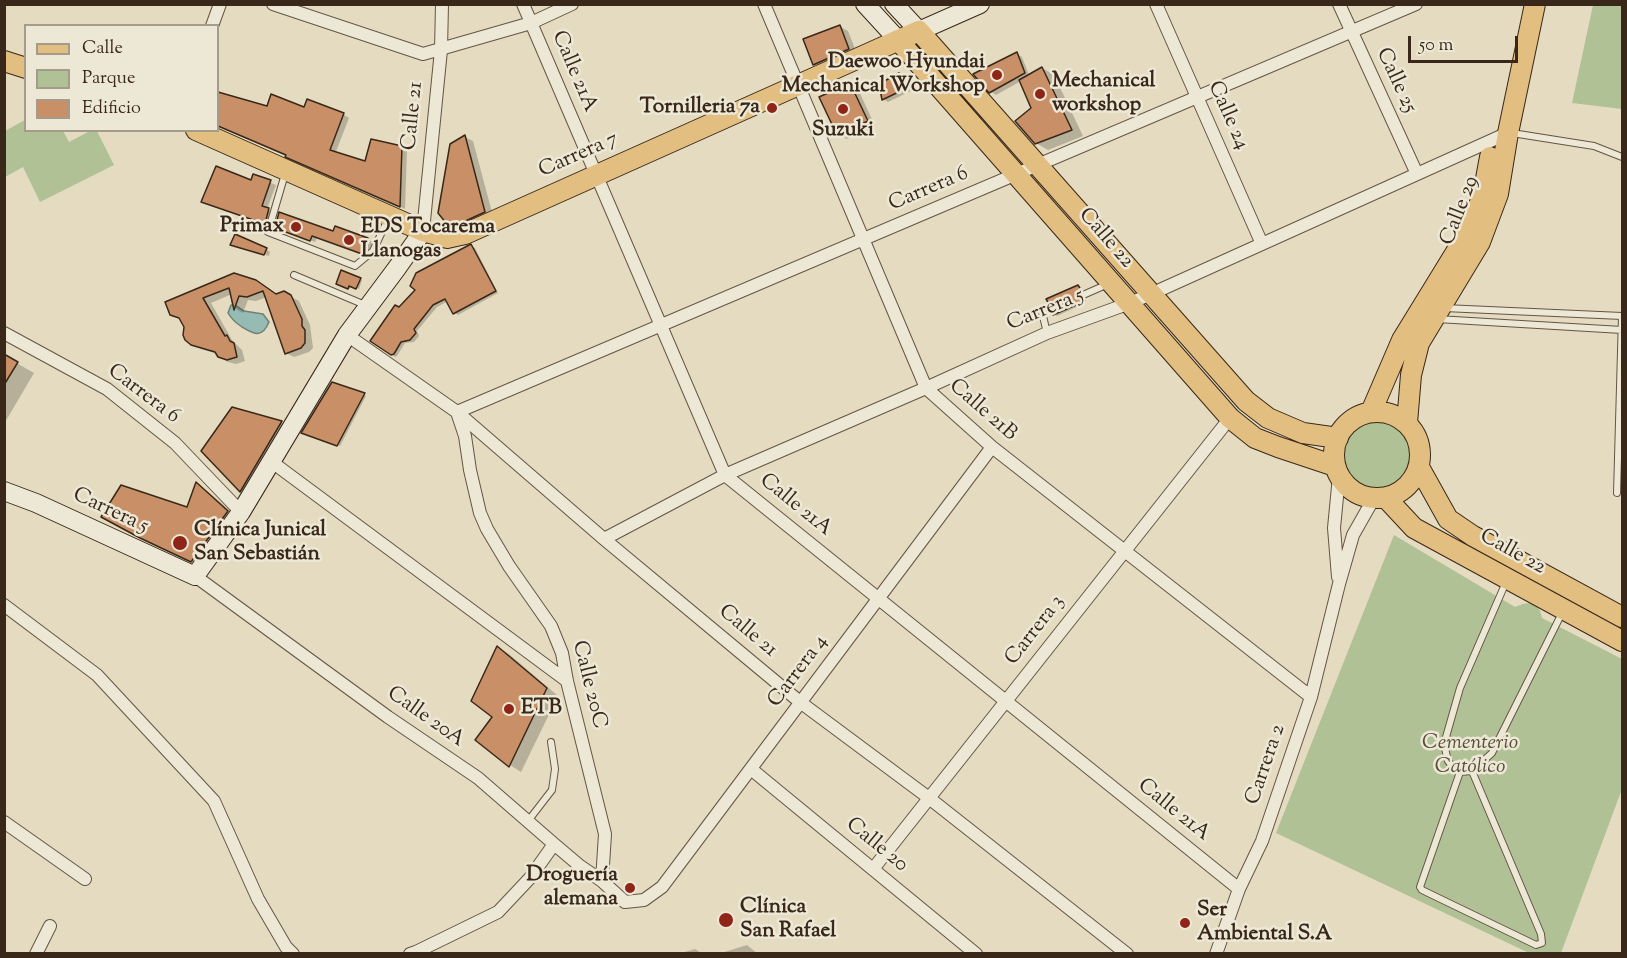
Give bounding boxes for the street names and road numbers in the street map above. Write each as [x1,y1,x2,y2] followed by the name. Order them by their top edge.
[545,27,601,117] street label: Calle 21A
[1369,44,1421,118] street label: Calle 25
[1201,78,1253,154] street label: Calle 24
[398,80,430,152] street label: Calle 21
[535,127,623,185] street label: Carrera 7
[885,162,973,218] street label: Carrera 6
[1436,173,1486,249] street label: Calle 29
[1072,204,1138,274] street label: Calle 22
[1004,284,1088,338] street label: Carrera 5
[102,360,184,430] street label: Carrera 6
[943,375,1021,447] street label: Calle 21B
[754,469,836,543] street label: Calle 21A
[68,484,152,540] street label: Carrera 5
[1475,525,1549,581] street label: Calle 22
[1001,591,1071,671] street label: Carrera 3
[712,600,782,664] street label: Calle 21
[764,631,834,713] street label: Carrera 4
[565,638,611,732] street label: Calle 20C
[381,682,469,754] street label: Calle 20A
[1242,721,1292,809] street label: Carrera 2
[1132,774,1214,848] street label: Calle 21A
[840,813,912,879] street label: Calle 20

